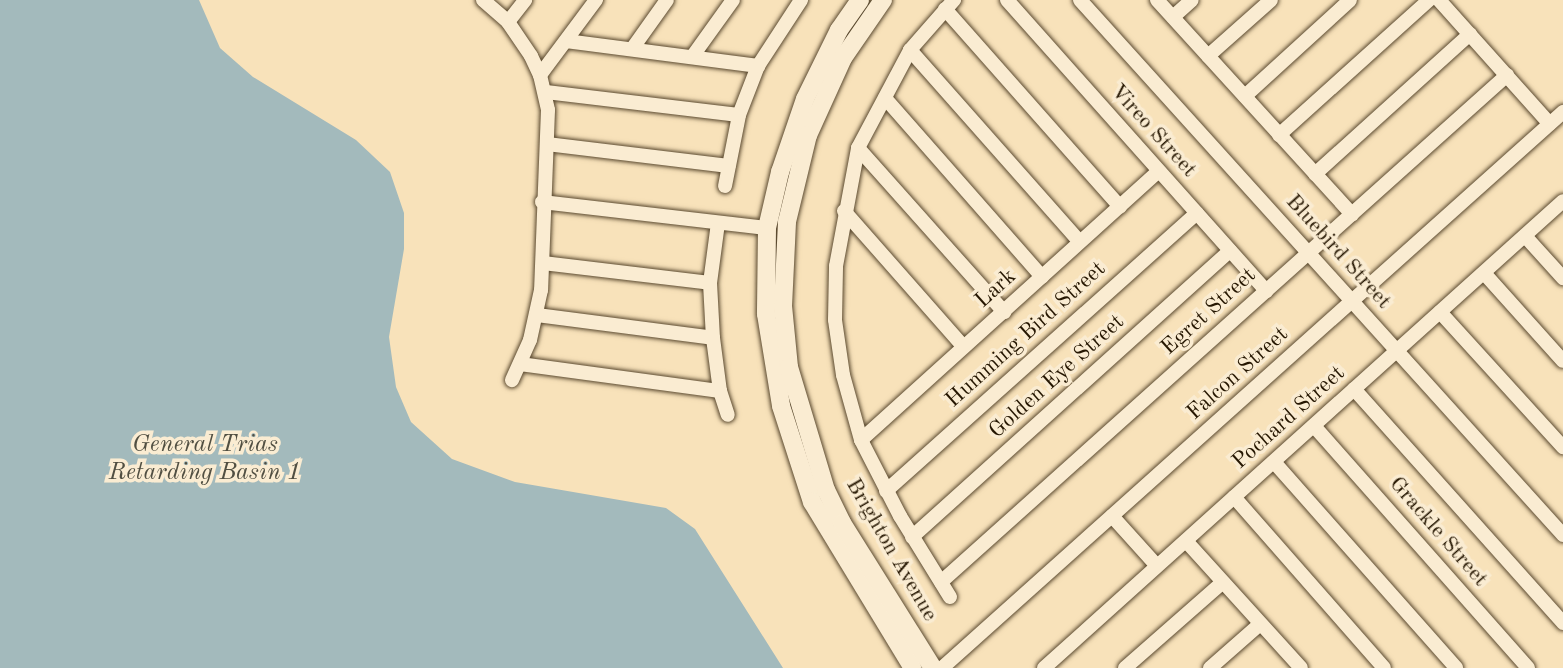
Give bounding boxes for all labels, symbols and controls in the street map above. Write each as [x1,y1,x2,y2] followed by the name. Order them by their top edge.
[1104,79,1202,183] street label: Vireo Street
[1280,189,1396,315] street label: Bluebird Street
[941,256,1111,414] street label: Humming Bird Street
[1156,263,1262,361] street label: Egret Street
[970,264,1022,314] street label: Lark
[984,309,1130,445] street label: Golden Eye Street
[1182,322,1294,426] street label: Falcon Street
[1227,361,1351,475] street label: Pochard Street
[109,432,301,488] water label: General Trias Retarding Basin 1
[1383,472,1493,592] street label: Grackle Street
[839,474,943,626] street label: Brighton Avenue

